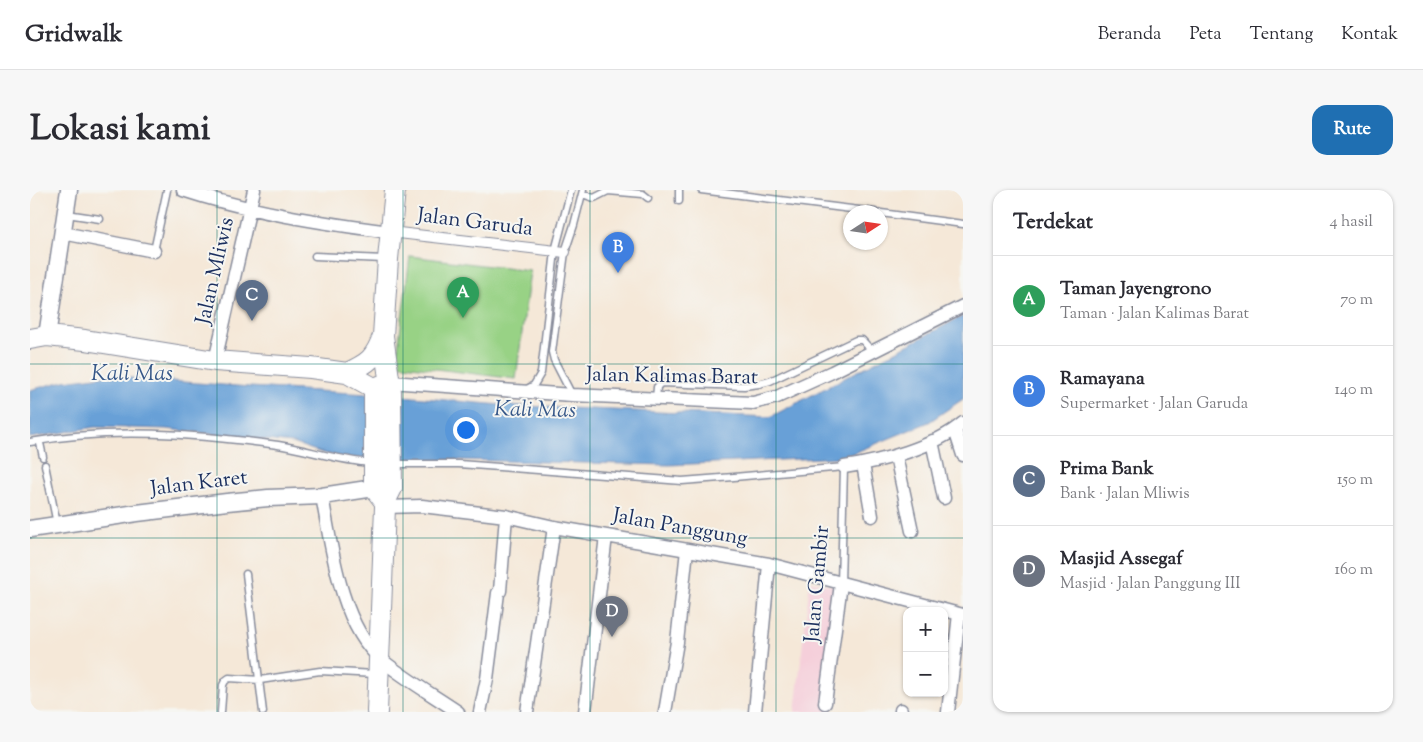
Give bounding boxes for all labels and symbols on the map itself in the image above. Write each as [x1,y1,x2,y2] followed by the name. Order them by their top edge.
[414,201,535,245] street label: Jalan Garuda
[843,205,888,250] north arrow
[189,214,243,329] street label: Jalan Mliwis
[602,232,634,273] pin: B
[447,277,479,318] pin: A
[236,280,268,321] pin: C
[91,359,173,391] water label: Kali Mas
[585,360,758,393] street label: Jalan Kalimas Barat
[494,394,576,428] water label: Kali Mas
[453,417,479,443] your location
[148,463,249,505] street label: Jalan Karet
[609,501,750,555] street label: Jalan Panggung
[798,524,838,645] street label: Jalan Gambir
[596,596,628,637] pin: D

